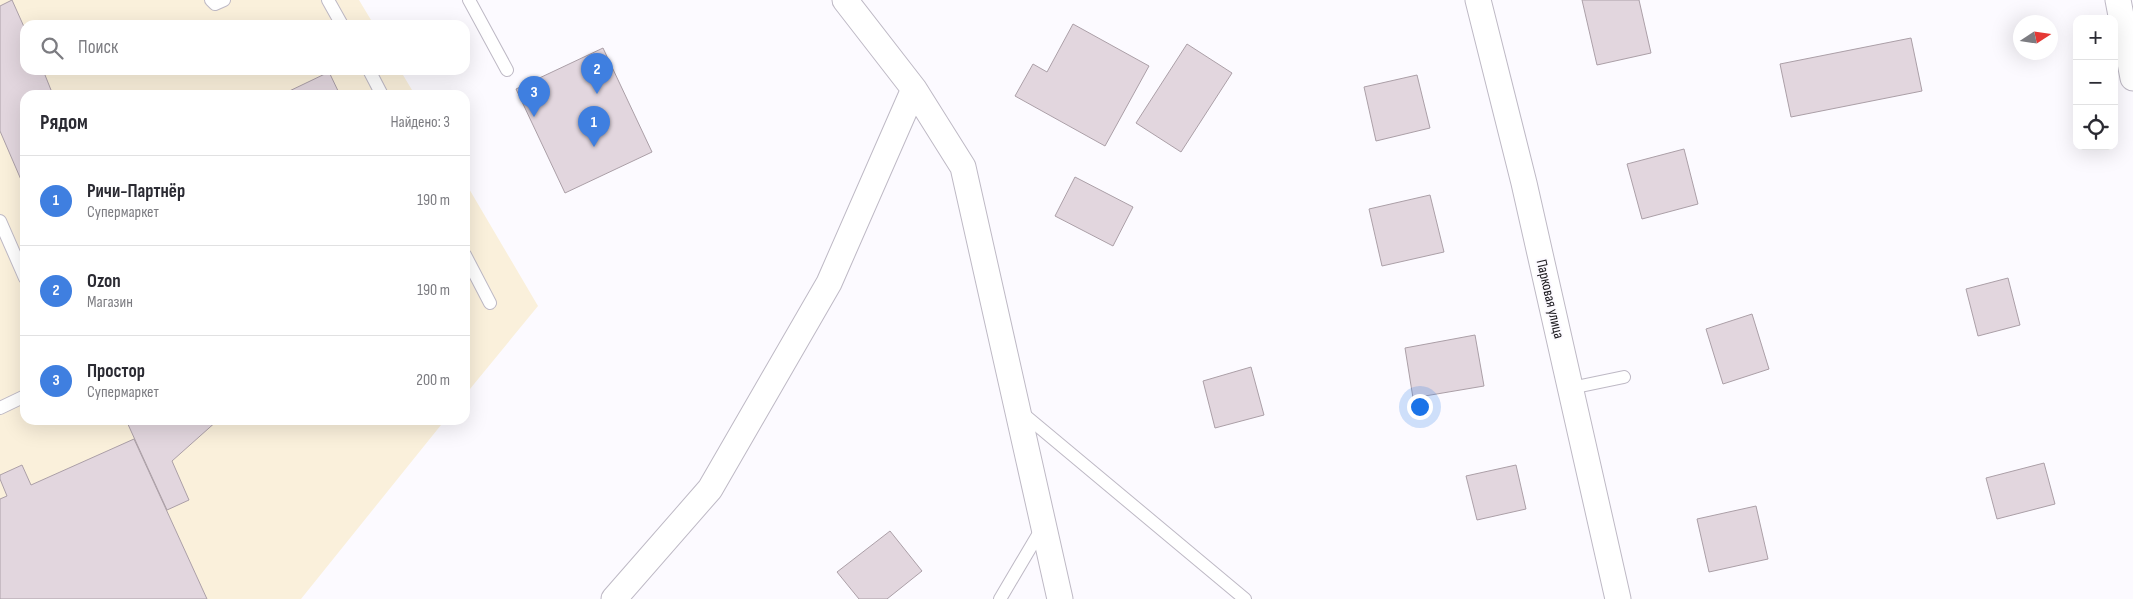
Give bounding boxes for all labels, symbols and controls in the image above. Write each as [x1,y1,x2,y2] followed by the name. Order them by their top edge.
[2013,15,2058,60] north arrow
[2073,15,2118,150] map controls
[2073,15,2118,60] button: +
[20,20,470,75] search box
[38,34,66,62] icon: search
[78,36,118,59] text: Поиск
[581,53,613,94] pin: 2
[2073,60,2118,105] button: −
[518,76,550,117] pin: 3
[2073,105,2118,150] button: locate
[578,106,610,147] pin: 1
[40,110,88,135] text: Рядом
[390,113,450,132] text: Найдено: 3
[87,180,185,203] text: Ричи-Партнёр
[53,191,59,210] text: 1
[417,191,450,210] text: 190 m
[87,203,159,222] text: Супермаркет
[1532,258,1568,341] street label: Парковая улица
[87,270,121,293] text: Ozon
[52,281,60,300] text: 2
[417,281,450,300] text: 190 m
[87,293,133,312] text: Магазин
[87,360,145,383] text: Простор
[52,371,60,390] text: 3
[416,371,450,390] text: 200 m
[87,383,159,402] text: Супермаркет
[1407,394,1433,420] your location

